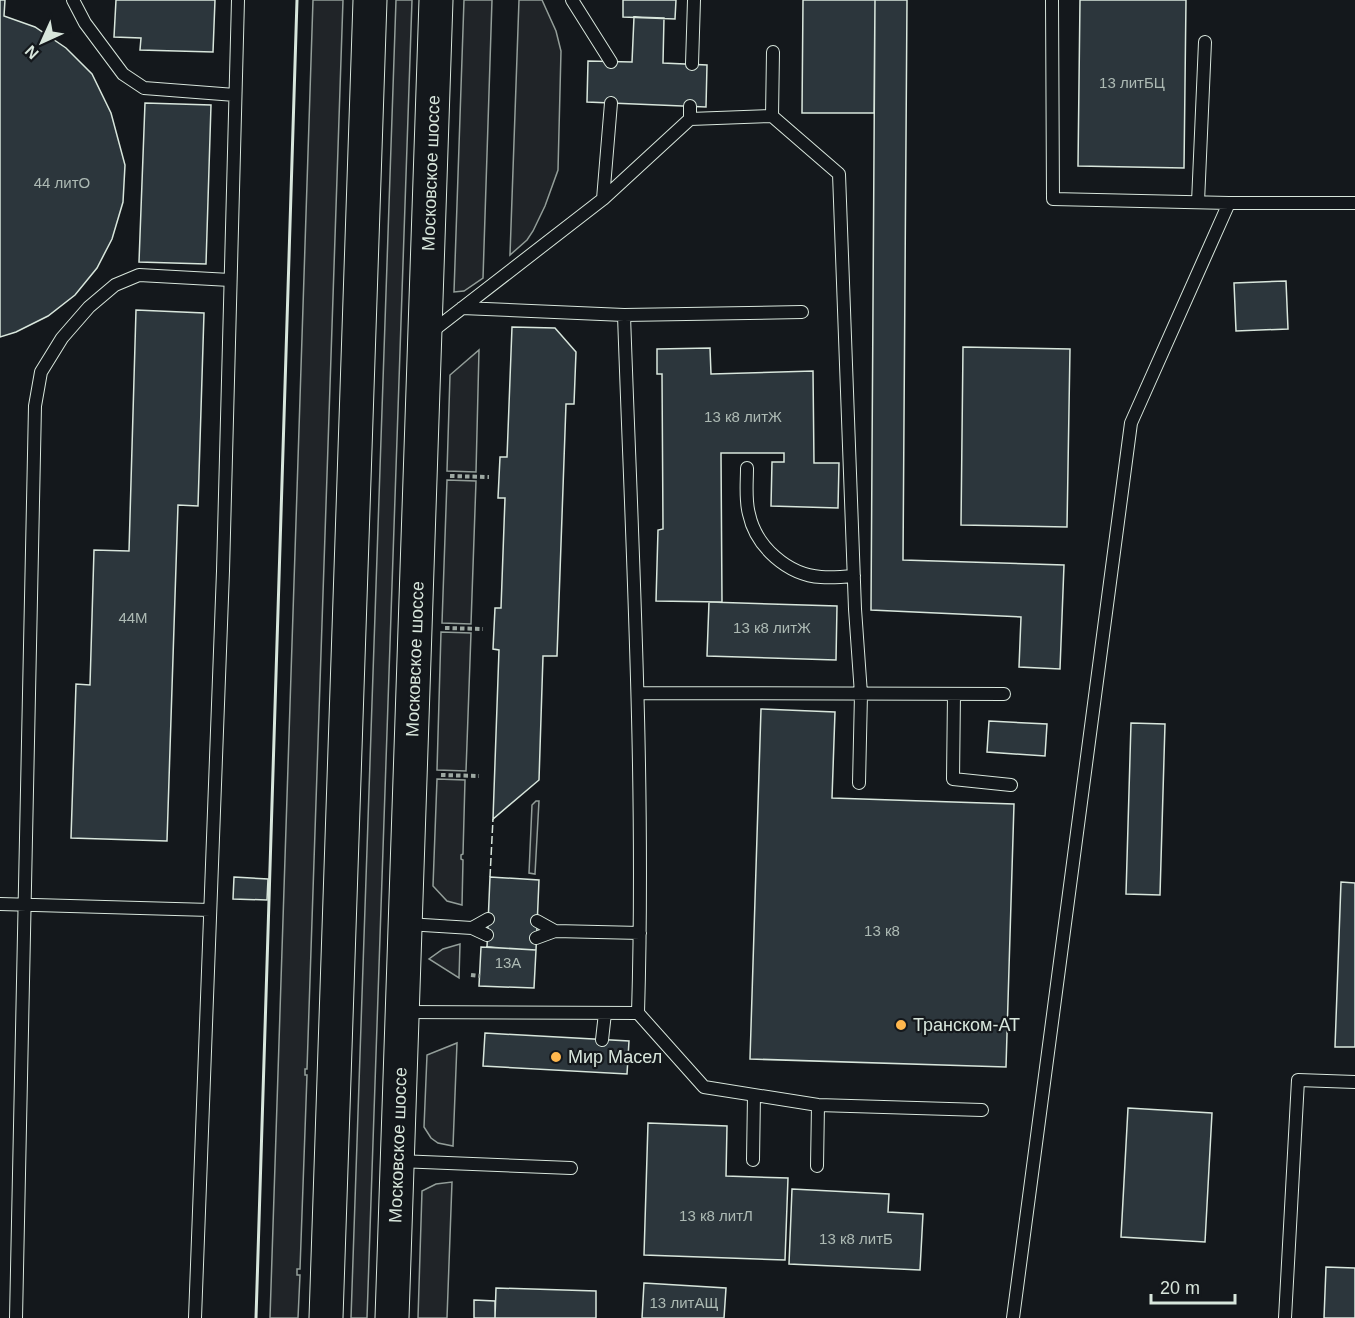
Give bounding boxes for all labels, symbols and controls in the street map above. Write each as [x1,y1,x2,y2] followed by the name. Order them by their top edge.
[12,12,72,72] north arrow
[22,42,42,62] text: N
[1099,74,1165,91] house number: 13 литБЦ
[418,95,444,251] street label: Московское шоссе
[34,174,90,191] house number: 44 литО
[704,408,782,425] house number: 13 к8 литЖ
[402,581,428,737] street label: Московское шоссе
[118,609,148,626] house number: 44M
[733,619,811,636] house number: 13 к8 литЖ
[864,922,900,939] house number: 13 к8
[495,954,521,971] house number: 13А
[913,1015,1020,1035] place label: Транском-АТ
[894,1018,908,1032] marker: Транском-АТ
[568,1047,662,1067] place label: Мир Масел
[549,1050,563,1064] marker: Мир Масел
[385,1067,411,1223] street label: Московское шоссе
[679,1207,753,1224] house number: 13 к8 литЛ
[819,1230,893,1247] house number: 13 к8 литБ
[1151,1267,1235,1305] scale bar
[1160,1278,1200,1298] text: 20 m
[650,1294,718,1311] house number: 13 литАЩ

